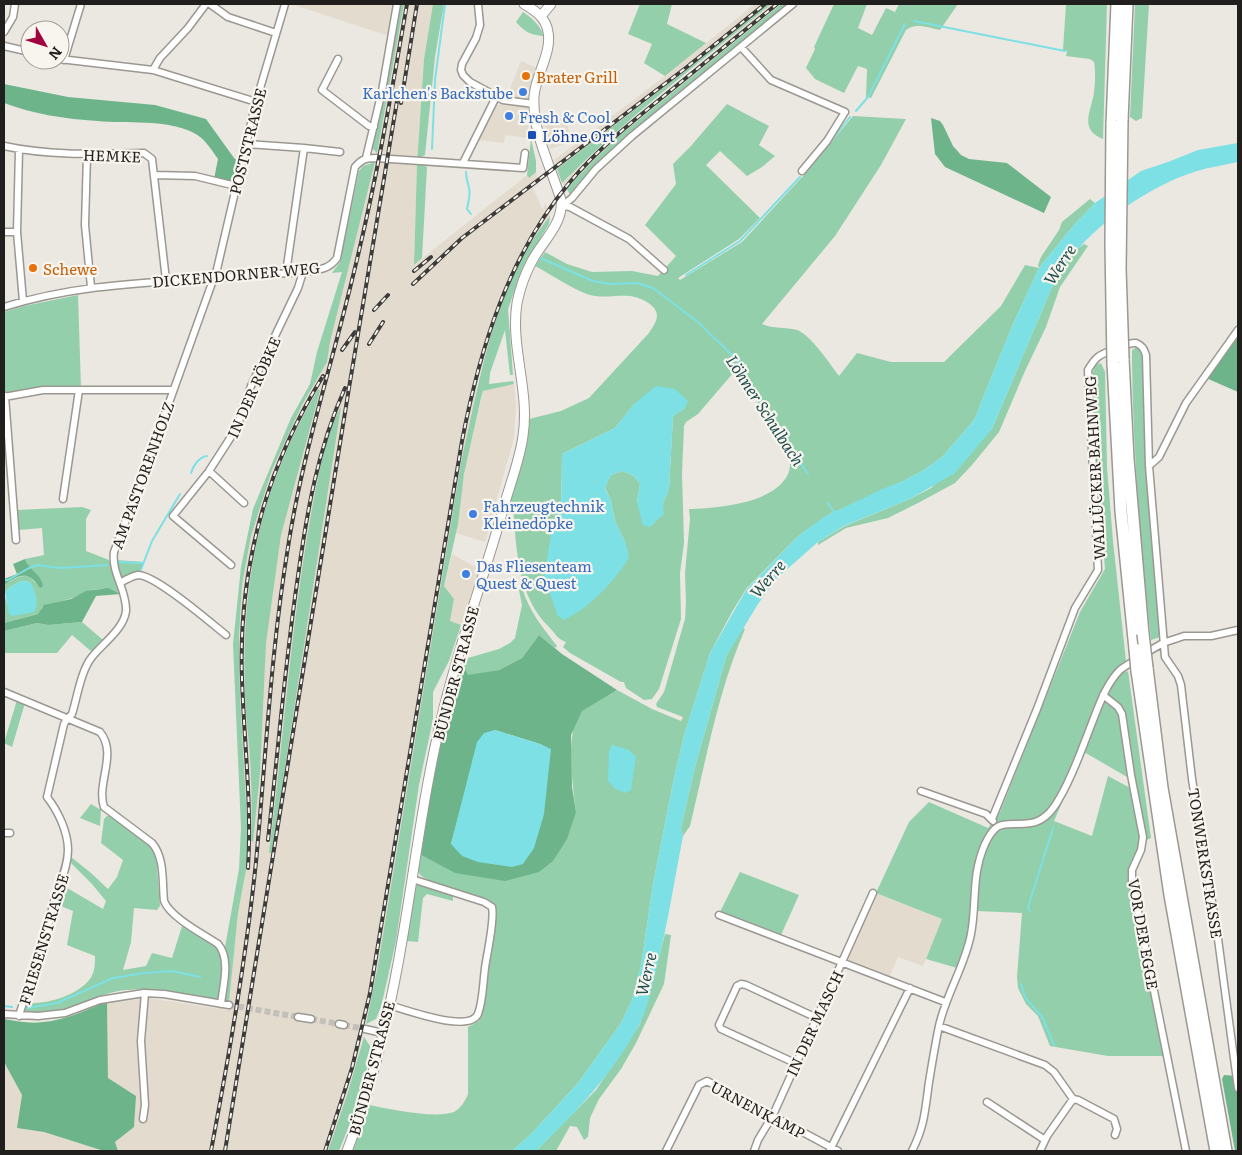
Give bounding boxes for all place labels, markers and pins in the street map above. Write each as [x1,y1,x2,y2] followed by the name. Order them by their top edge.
[536,65,618,88] place label: Brater Grill
[520,70,532,82] marker: Brater Grill
[362,81,513,104] place label: Karlchen's Backstube
[517,86,529,98] marker: Karlchen's Backstube
[519,105,610,128] place label: Fresh & Cool
[503,110,515,122] marker: Fresh & Cool
[542,124,615,147] place label: Löhne Ort
[526,129,538,141] marker: Löhne Ort
[43,257,98,280] place label: Schewe
[27,262,39,274] marker: Schewe
[483,494,605,534] place label: Fahrzeugtechnik Kleinedöpke
[467,508,479,520] marker: Fahrzeugtechnik Kleinedöpke
[476,554,592,594] place label: Das Fliesenteam Quest & Quest
[460,568,472,580] marker: Das Fliesenteam Quest & Quest

